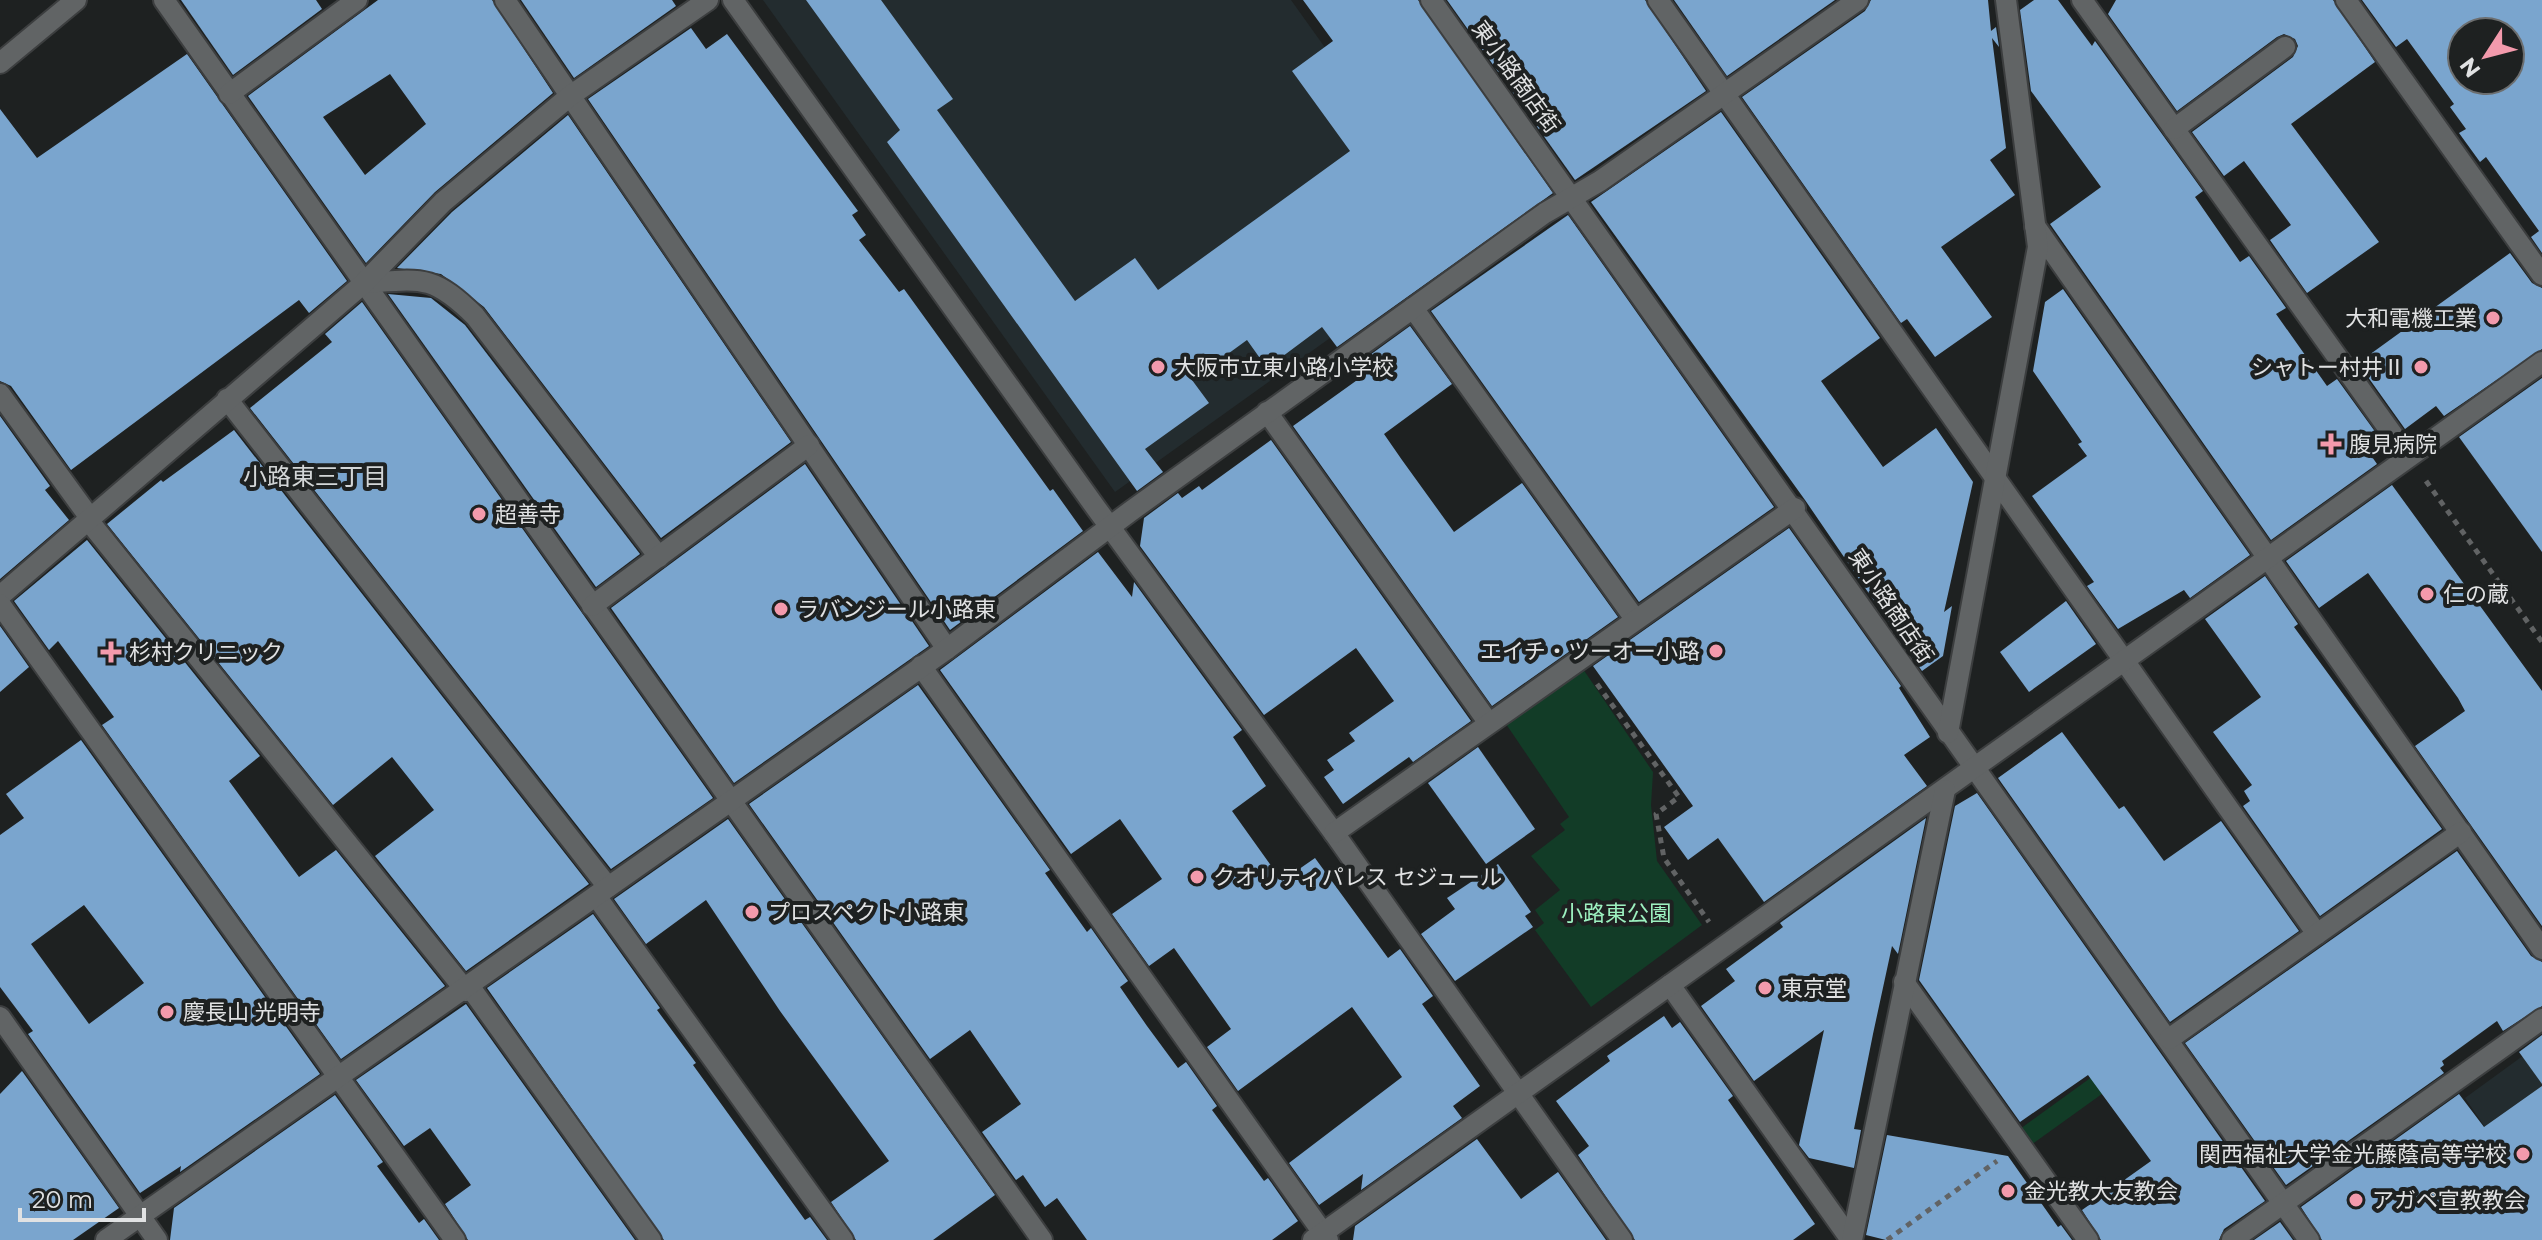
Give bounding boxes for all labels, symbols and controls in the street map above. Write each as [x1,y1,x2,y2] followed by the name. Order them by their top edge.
[1466,16,1566,138] street label: 東小路商店街
[2446,16,2526,96] north arrow
[2454,52,2486,83] text: N
[2345,305,2477,332] place label: 大和電機工業
[2484,309,2502,327] marker: 大和電機工業
[1174,354,1394,381] place label: 大阪市立東小路小学校
[2251,354,2405,381] place label: シャトー村井Ⅱ
[1149,358,1167,376] marker: 大阪市立東小路小学校
[2412,358,2430,376] marker: シャトー村井Ⅱ
[2349,431,2437,458] place label: 腹見病院
[2320,433,2342,455] marker: 腹見病院
[243,462,387,491] district label: 小路東三丁目
[495,501,561,528] place label: 超善寺
[470,505,488,523] marker: 超善寺
[1843,544,1939,668] street label: 東小路商店街
[2443,581,2509,608] place label: 仁の蔵
[2418,585,2436,603] marker: 仁の蔵
[797,596,996,623] place label: ラバンジール小路東
[772,600,790,618] marker: ラバンジール小路東
[1480,638,1700,665] place label: エイチ・ツーオー小路
[129,639,283,666] place label: 杉村クリニック
[100,641,122,663] marker: 杉村クリニック
[1707,642,1725,660] marker: エイチ・ツーオー小路
[1213,864,1502,891] place label: クオリティパレス セジュール
[1188,868,1206,886] marker: クオリティパレス セジュール
[768,899,964,926] place label: プロスペクト小路東
[1561,900,1671,927] park label: 小路東公園
[743,903,761,921] marker: プロスペクト小路東
[1781,975,1847,1002] place label: 東京堂
[1756,979,1774,997] marker: 東京堂
[183,999,321,1026] place label: 慶長山 光明寺
[158,1003,176,1021] marker: 慶長山 光明寺
[2199,1141,2507,1168] place label: 関西福祉大学金光藤蔭高等学校
[2514,1145,2532,1163] marker: 関西福祉大学金光藤蔭高等学校
[20,1172,144,1222] scale bar
[2024,1178,2178,1205] place label: 金光教大友教会
[1999,1182,2017,1200] marker: 金光教大友教会
[32,1185,93,1214] text: 20 m
[2372,1187,2526,1214] place label: アガペ宣教教会
[2347,1191,2365,1209] marker: アガペ宣教教会

